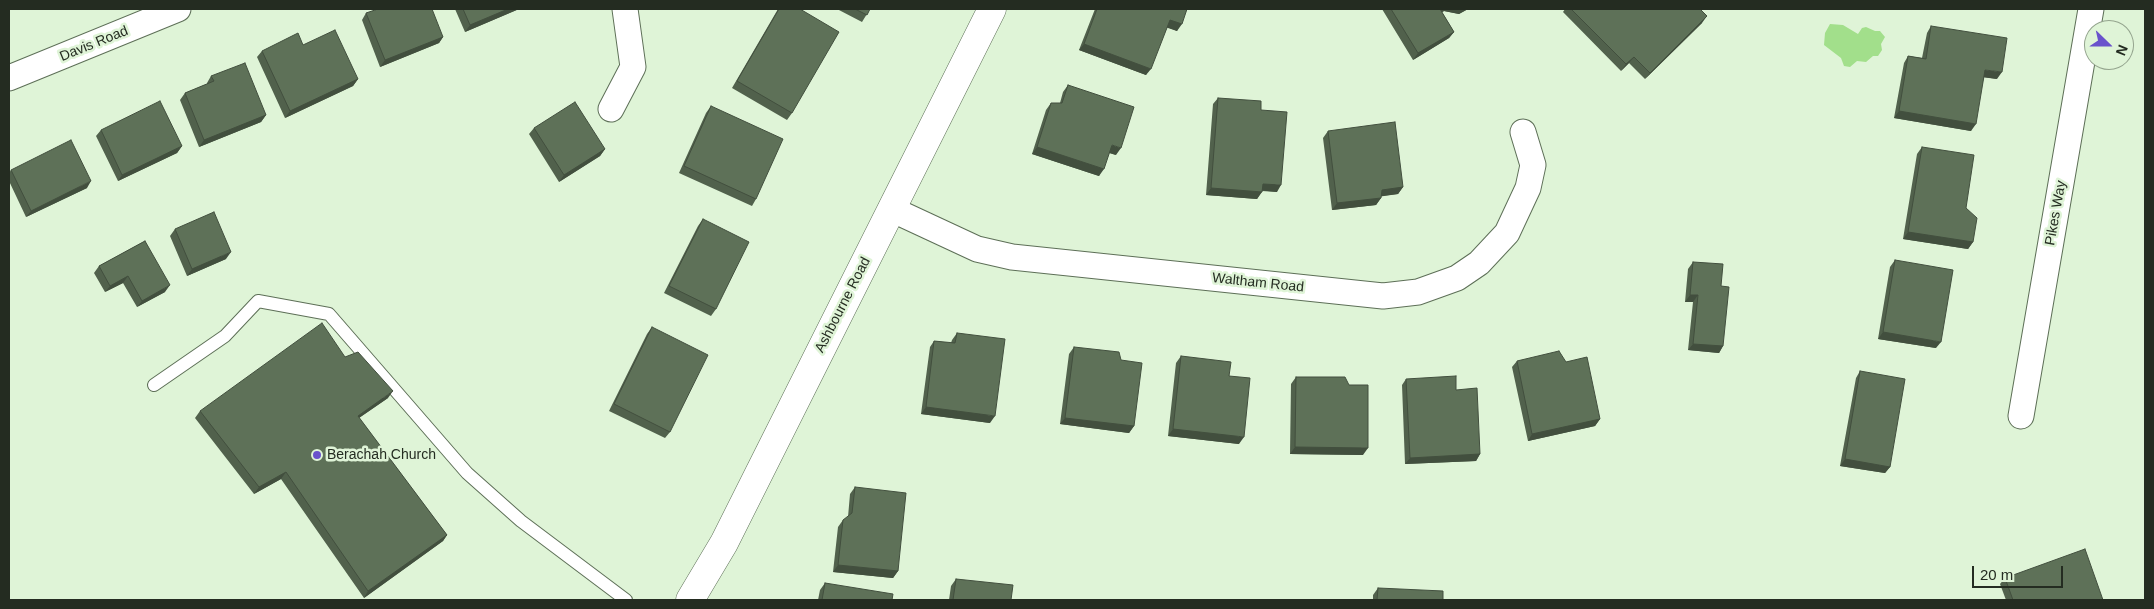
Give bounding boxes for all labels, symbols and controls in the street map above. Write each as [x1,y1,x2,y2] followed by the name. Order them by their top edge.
[2084,20,2134,70] north arrow
[57,23,131,65] street label: Davis Road
[2113,43,2131,58] text: N
[2042,179,2070,247] street label: Pikes Way
[812,254,874,356] street label: Ashbourne Road
[1211,270,1305,296] street label: Waltham Road
[327,447,436,463] place label: Berachah Church
[311,449,323,461] marker: Berachah Church
[1974,556,2065,588] scale bar
[1980,566,2013,583] text: 20 m

